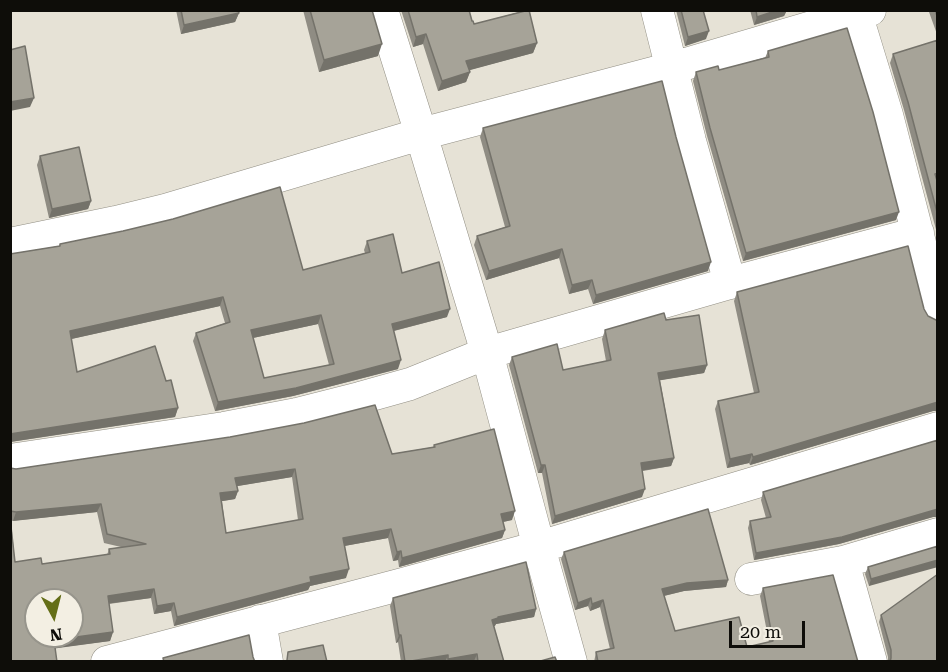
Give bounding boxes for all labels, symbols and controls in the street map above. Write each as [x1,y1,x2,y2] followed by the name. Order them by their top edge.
[24,588,84,648] north arrow
[732,609,808,647] scale bar
[740,621,781,642] text: 20 m
[49,624,63,645] text: N

